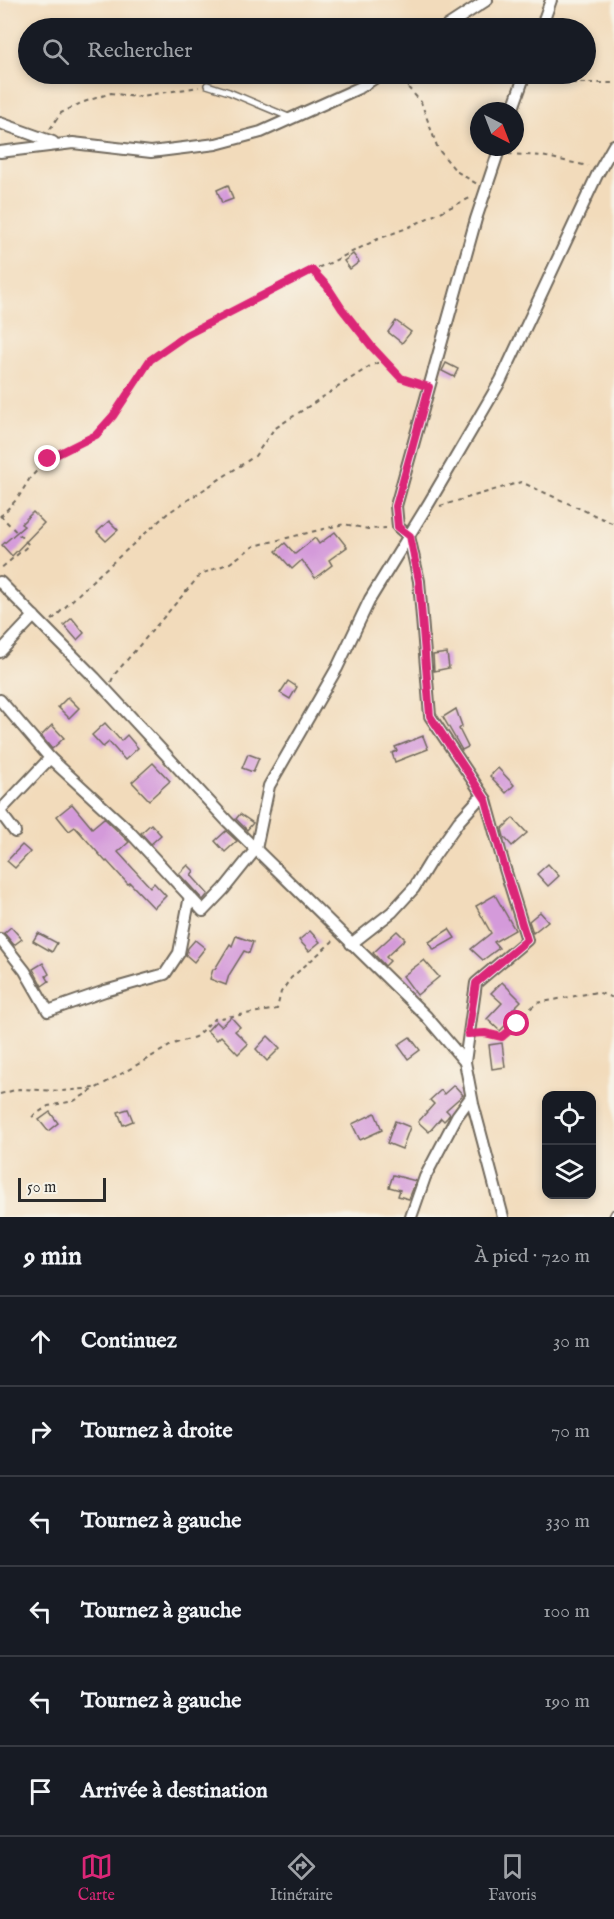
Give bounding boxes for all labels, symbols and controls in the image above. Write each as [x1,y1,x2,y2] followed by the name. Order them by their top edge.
[18,18,596,84] search box
[39,35,72,68] icon: search
[87,37,192,65] text: Rechercher
[470,102,524,156] north arrow
[34,445,60,471] route end
[503,1010,529,1036] route start
[542,1091,596,1199] map controls
[542,1091,596,1145] button: locate
[542,1145,596,1199] button: layers
[18,1175,106,1202] scale bar
[27,1178,56,1198] text: 50 m
[24,1240,82,1273] text: 9 min
[475,1244,590,1269] text: À pied · 720 m
[24,1325,57,1358] icon: ahead
[81,1327,177,1355] text: Continuez
[553,1329,590,1354] text: 30 m
[24,1415,57,1448] icon: right
[81,1417,232,1445] text: Tournez à droite
[551,1419,590,1444] text: 70 m
[24,1505,57,1538] icon: left
[81,1507,241,1535] text: Tournez à gauche
[545,1509,590,1534] text: 330 m
[24,1595,57,1628] icon: left
[81,1597,241,1625] text: Tournez à gauche
[543,1599,590,1624] text: 100 m
[24,1685,57,1718] icon: left
[81,1687,241,1715] text: Tournez à gauche
[544,1689,590,1714] text: 190 m
[24,1775,57,1808] icon: arrive
[81,1777,268,1805] text: Arrivée à destination
[78,1850,115,1906] tab: Carte
[270,1850,333,1906] tab: Itinéraire
[488,1850,536,1906] tab: Favoris

